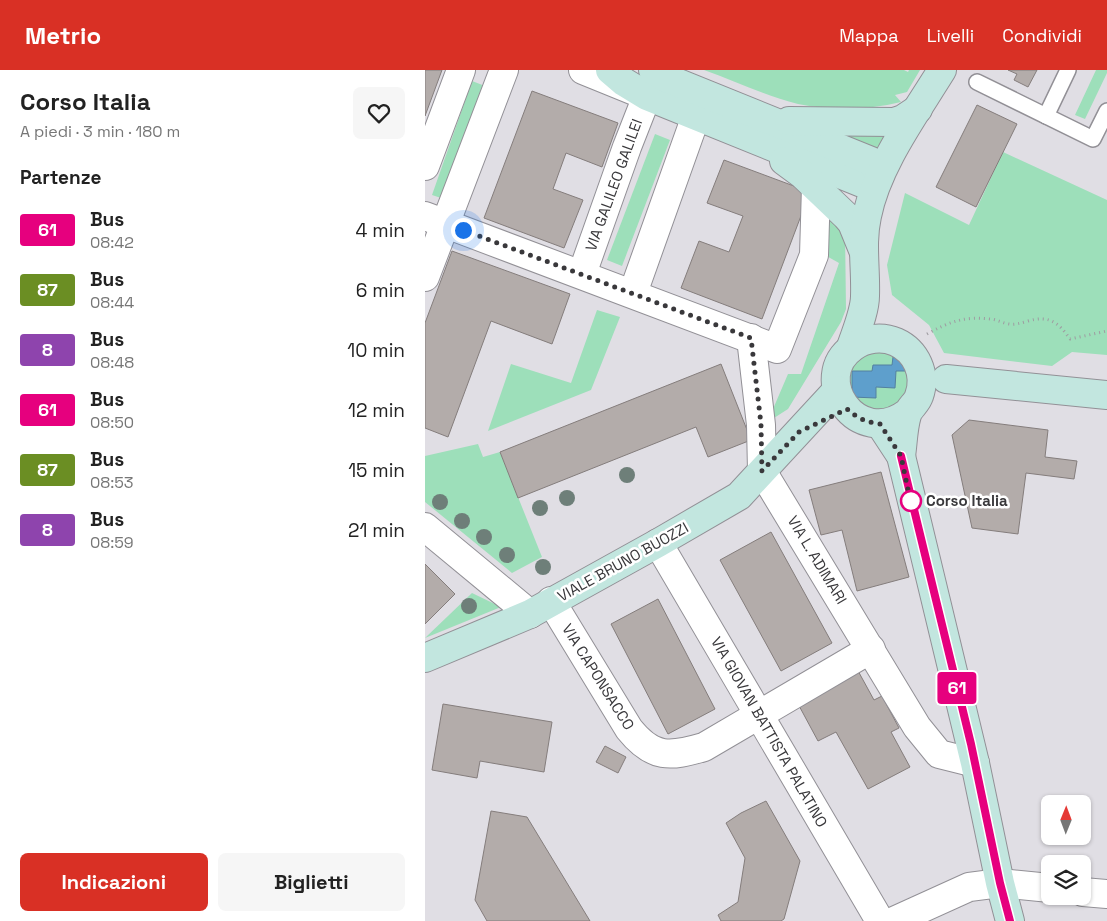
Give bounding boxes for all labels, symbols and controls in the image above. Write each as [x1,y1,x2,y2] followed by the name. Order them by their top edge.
[25,20,101,51] text: Metrio
[839,24,899,47] text: Mappa
[927,24,974,47] text: Livelli
[1002,24,1082,47] text: Condividi
[20,86,151,117] text: Corso Italia
[353,87,405,139] button: heart
[581,116,646,254] street label: VIA GALILEO GALILEI
[20,121,180,142] text: A piedi · 3 min · 180 m
[20,165,101,190] text: Partenze
[90,207,124,232] text: Bus
[38,218,57,241] text: 61
[356,218,405,243] text: 4 min
[451,218,476,243] your location
[90,232,134,253] text: 08:42
[90,267,124,292] text: Bus
[37,278,58,301] text: 87
[356,278,405,303] text: 6 min
[90,292,134,313] text: 08:44
[90,327,124,352] text: Bus
[42,338,53,361] text: 8
[347,338,405,363] text: 10 min
[90,352,134,373] text: 08:48
[90,387,124,412] text: Bus
[38,398,57,421] text: 61
[348,398,405,423] text: 12 min
[90,412,134,433] text: 08:50
[90,447,124,472] text: Bus
[37,458,58,481] text: 87
[348,458,405,483] text: 15 min
[90,472,134,493] text: 08:53
[900,490,922,512] marker: Corso Italia
[926,491,1008,510] place label: Corso Italia
[90,507,124,532] text: Bus
[784,512,851,607] street label: VIA L. ADIMARI
[42,518,53,541] text: 8
[348,518,405,543] text: 21 min
[554,518,692,605] street label: VIALE BRUNO BUOZZI
[90,532,134,553] text: 08:59
[558,620,639,733] street label: VIA CAPONSACCO
[707,633,832,830] street label: VIA GIOVAN BATTISTA PALATINO
[935,672,979,704] line badge: 61
[947,676,967,699] text: 61
[1041,795,1091,845] north arrow
[1041,795,1091,905] map controls
[20,853,208,911] button: Indicazioni
[218,853,405,911] button: Biglietti
[1041,855,1091,905] button: layers

